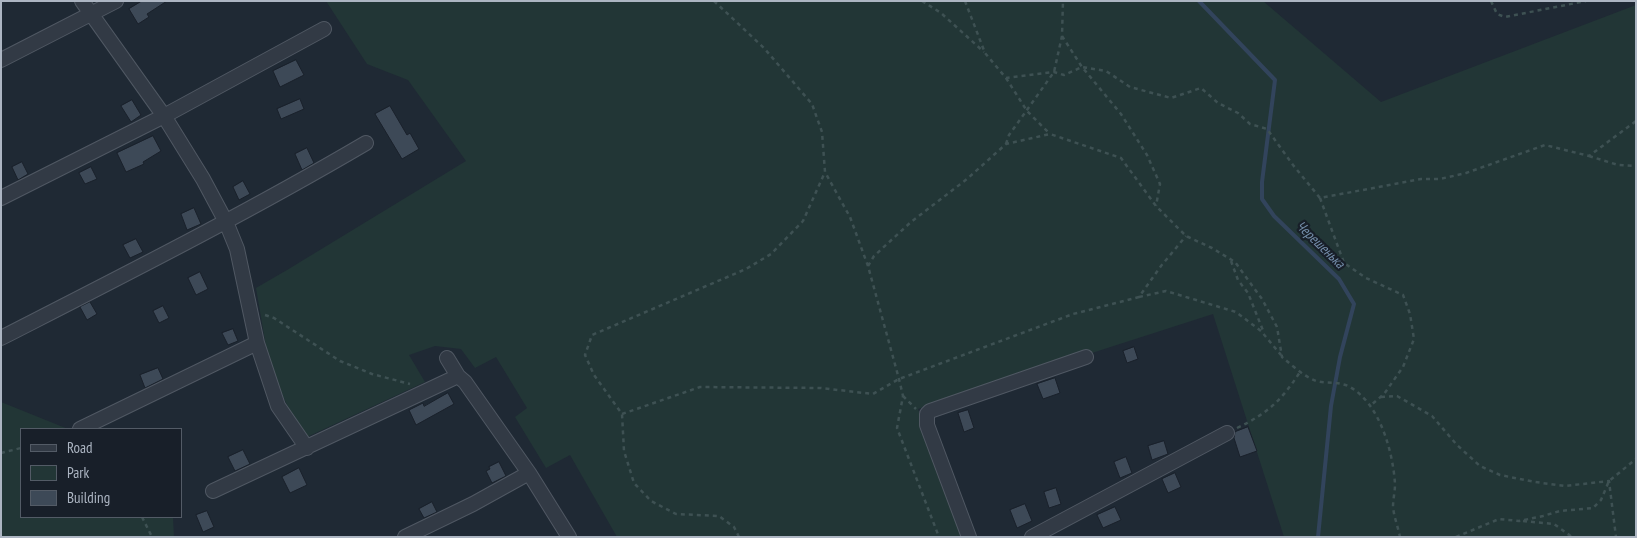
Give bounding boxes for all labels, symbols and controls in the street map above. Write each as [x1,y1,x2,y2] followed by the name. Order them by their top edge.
[1292,218,1348,272] water label: Черешенька
[20,428,182,518] legend
[67,438,93,457] text: Road
[67,463,89,482] text: Park
[67,488,110,507] text: Building

